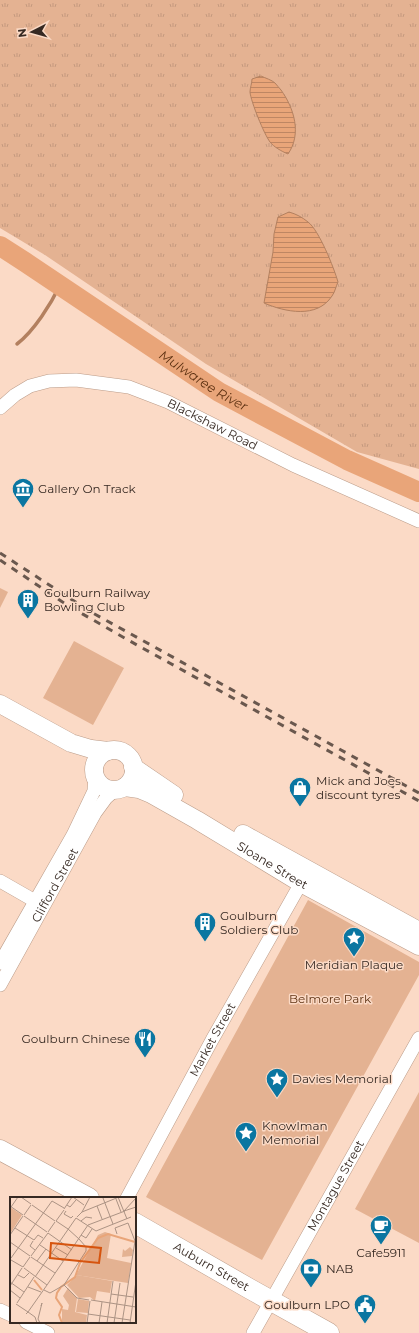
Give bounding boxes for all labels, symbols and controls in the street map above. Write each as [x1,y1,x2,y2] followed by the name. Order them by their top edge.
[12,12,52,52] north arrow
[15,28,29,38] text: N
[156,346,251,414] water label: Mulwaree River
[165,395,260,453] street label: Blackshaw Road
[10,476,36,509] museum icon: Gallery On Track
[38,481,137,496] place label: Gallery On Track
[44,585,151,614] place label: Goulburn Railway Bowling Club
[15,587,41,620] building icon: Goulburn Railway Bowling Club
[316,773,401,802] place label: Mick and Joes discount tyres
[287,775,313,808] shop icon: Mick and Joes discount tyres
[234,838,311,892] street label: Sloane Street
[28,845,81,925] street label: Clifford Street
[220,908,298,937] place label: Goulburn Soldiers Club
[192,910,218,943] building icon: Goulburn Soldiers Club
[341,925,367,958] place icon: Meridian Plaque
[305,957,403,972] place label: Meridian Plaque
[289,991,372,1006] park label: Belmore Park
[186,1000,239,1079] street label: Market Street
[132,1026,158,1059] restaurant icon: Goulburn Chinese
[21,1031,130,1046] place label: Goulburn Chinese
[264,1066,290,1099] place icon: Davies Memorial
[292,1071,392,1086] place label: Davies Memorial
[262,1118,328,1147] place label: Knowlman Memorial
[233,1120,259,1153] place icon: Knowlman Memorial
[304,1137,367,1234] street label: Montague Street
[10,1197,136,1323] inset map
[368,1213,394,1246] cafe icon: Cafe5911
[171,1239,252,1294] street label: Auburn Street
[356,1245,406,1260] place label: Cafe5911
[298,1256,324,1289] bank icon: NAB
[326,1261,353,1276] place label: NAB
[352,1292,378,1325] public building icon: Goulburn LPO
[264,1297,350,1312] place label: Goulburn LPO

